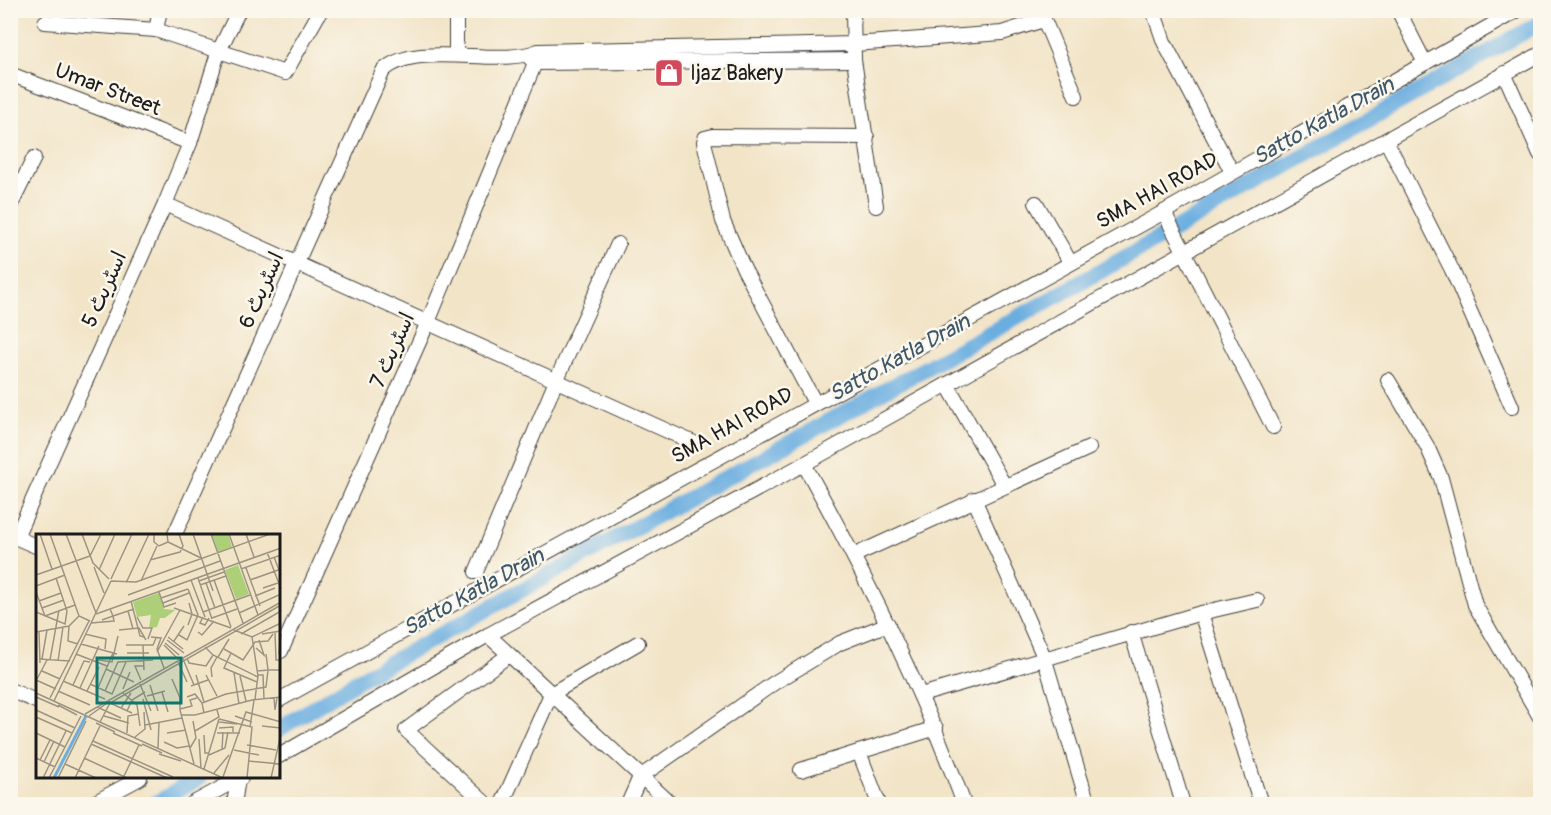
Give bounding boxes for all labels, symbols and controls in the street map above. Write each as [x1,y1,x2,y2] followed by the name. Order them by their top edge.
[51,57,165,122] street label: Umar Street
[653,57,685,89] shop icon: Ijaz Bakery
[690,60,783,87] place label: Ijaz Bakery
[1248,70,1400,171] water label: Satto Katla Drain
[1092,146,1223,235] street label: SMA HAI ROAD
[76,247,133,331] street label: اسٹریٹ 5
[233,248,290,333] street label: اسٹریٹ 6
[824,307,976,408] water label: Satto Katla Drain
[364,308,421,392] street label: اسٹریٹ 7
[667,381,798,470] street label: SMA HAI ROAD
[36,534,280,779] inset map
[398,541,550,642] water label: Satto Katla Drain

